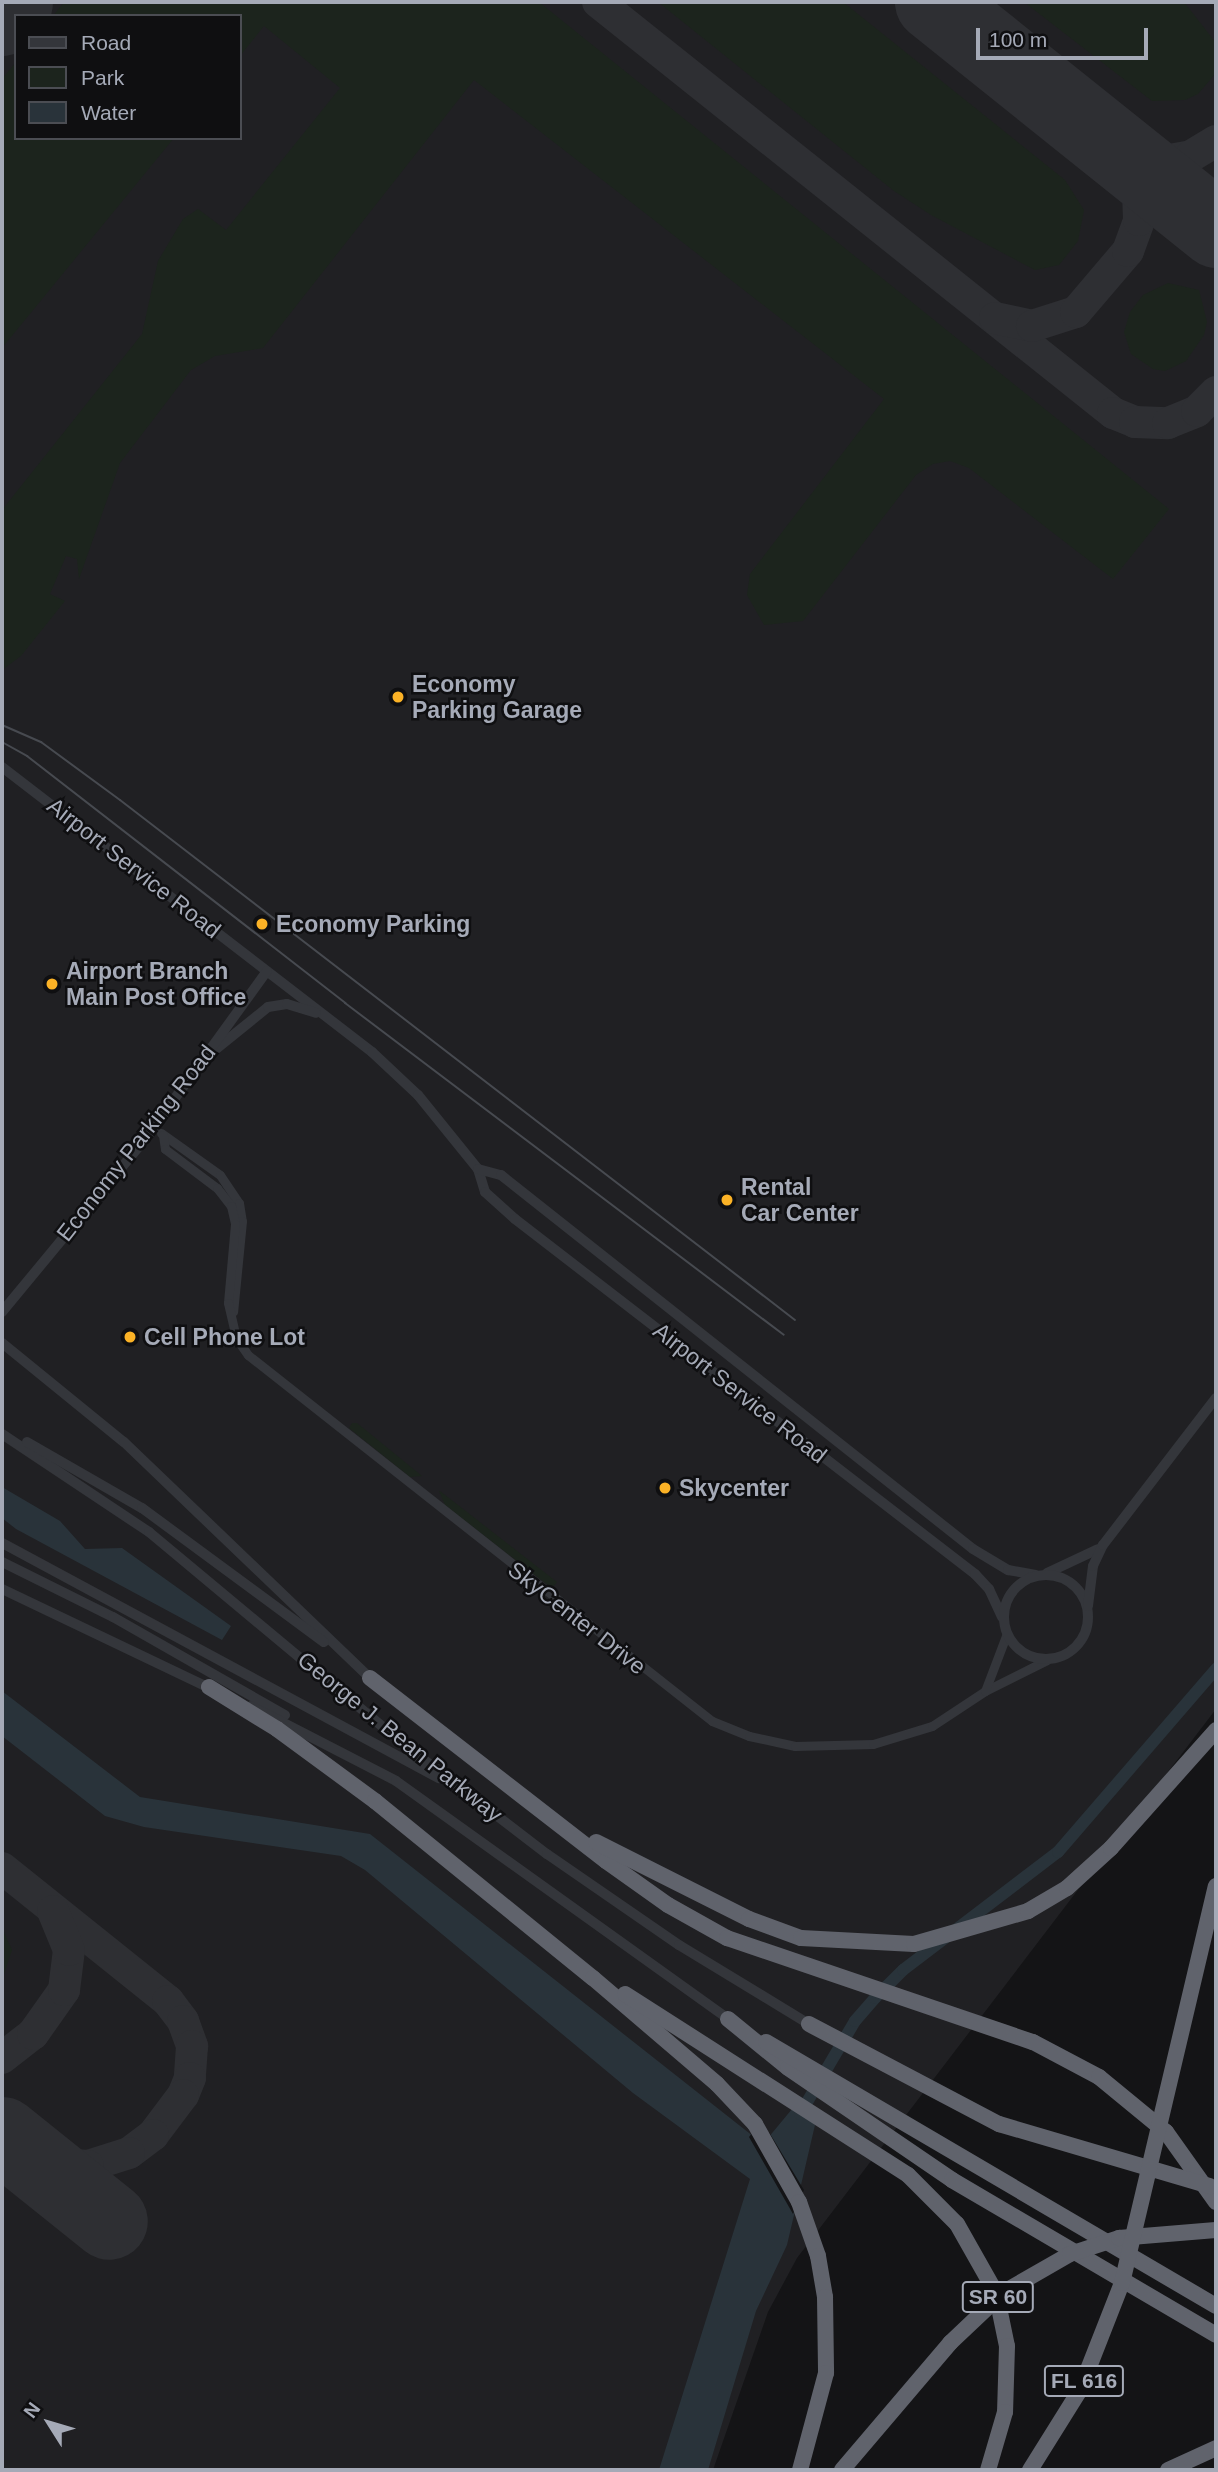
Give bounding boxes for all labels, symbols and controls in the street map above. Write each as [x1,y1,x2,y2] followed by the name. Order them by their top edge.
[14,14,242,140] legend
[980,14,1152,58] scale bar
[989,28,1047,51] text: 100 m
[81,31,131,54] text: Road
[81,66,124,89] text: Park
[81,101,136,124] text: Water
[412,670,582,724] place label: Economy Parking Garage
[390,689,406,705] marker: Economy Parking Garage
[42,792,226,944] street label: Airport Service Road
[276,910,470,938] place label: Economy Parking
[254,916,270,932] marker: Economy Parking
[66,957,246,1011] place label: Airport Branch Main Post Office
[44,976,60,992] marker: Airport Branch Main Post Office
[51,1039,221,1247] street label: Economy Parking Road
[741,1173,859,1227] place label: Rental Car Center
[719,1192,735,1208] marker: Rental Car Center
[648,1317,832,1469] street label: Airport Service Road
[144,1323,305,1351] place label: Cell Phone Lot
[122,1329,138,1345] marker: Cell Phone Lot
[679,1474,789,1502] place label: Skycenter
[657,1480,673,1496] marker: Skycenter
[503,1556,651,1680] street label: SkyCenter Drive
[292,1646,508,1828] street label: George J. Bean Parkway
[961,2280,1035,2314] road number: SR 60
[1042,2364,1126,2398] road number: FL 616
[14,2388,84,2458] north arrow
[19,2398,44,2422] text: N

